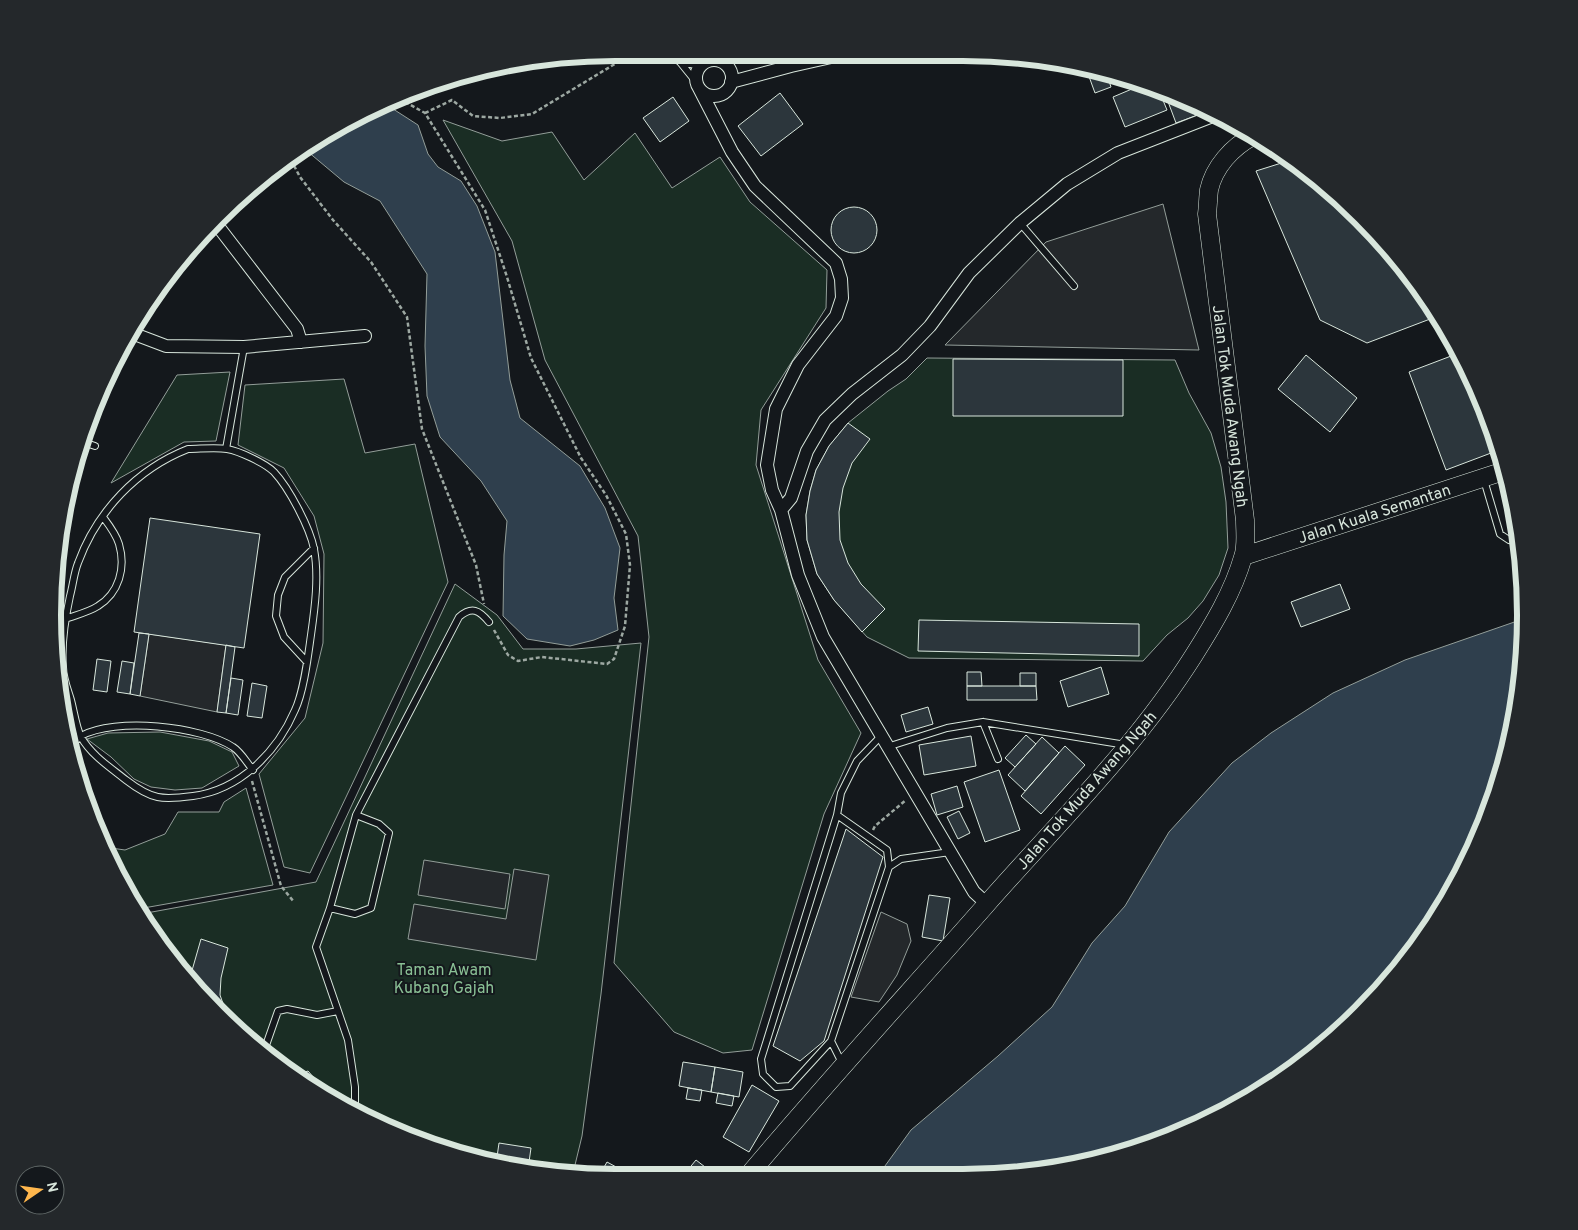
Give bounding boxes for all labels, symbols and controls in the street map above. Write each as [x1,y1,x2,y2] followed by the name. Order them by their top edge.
[1207,304,1251,509] street label: Jalan Tok Muda Awang Ngah
[1296,481,1454,549] street label: Jalan Kuala Semantan
[1013,708,1162,875] street label: Jalan Tok Muda Awang Ngah
[394,961,494,999] park label: Taman Awam Kubang Gajah
[15,1165,65,1215] north arrow
[42,1181,61,1194] text: N

